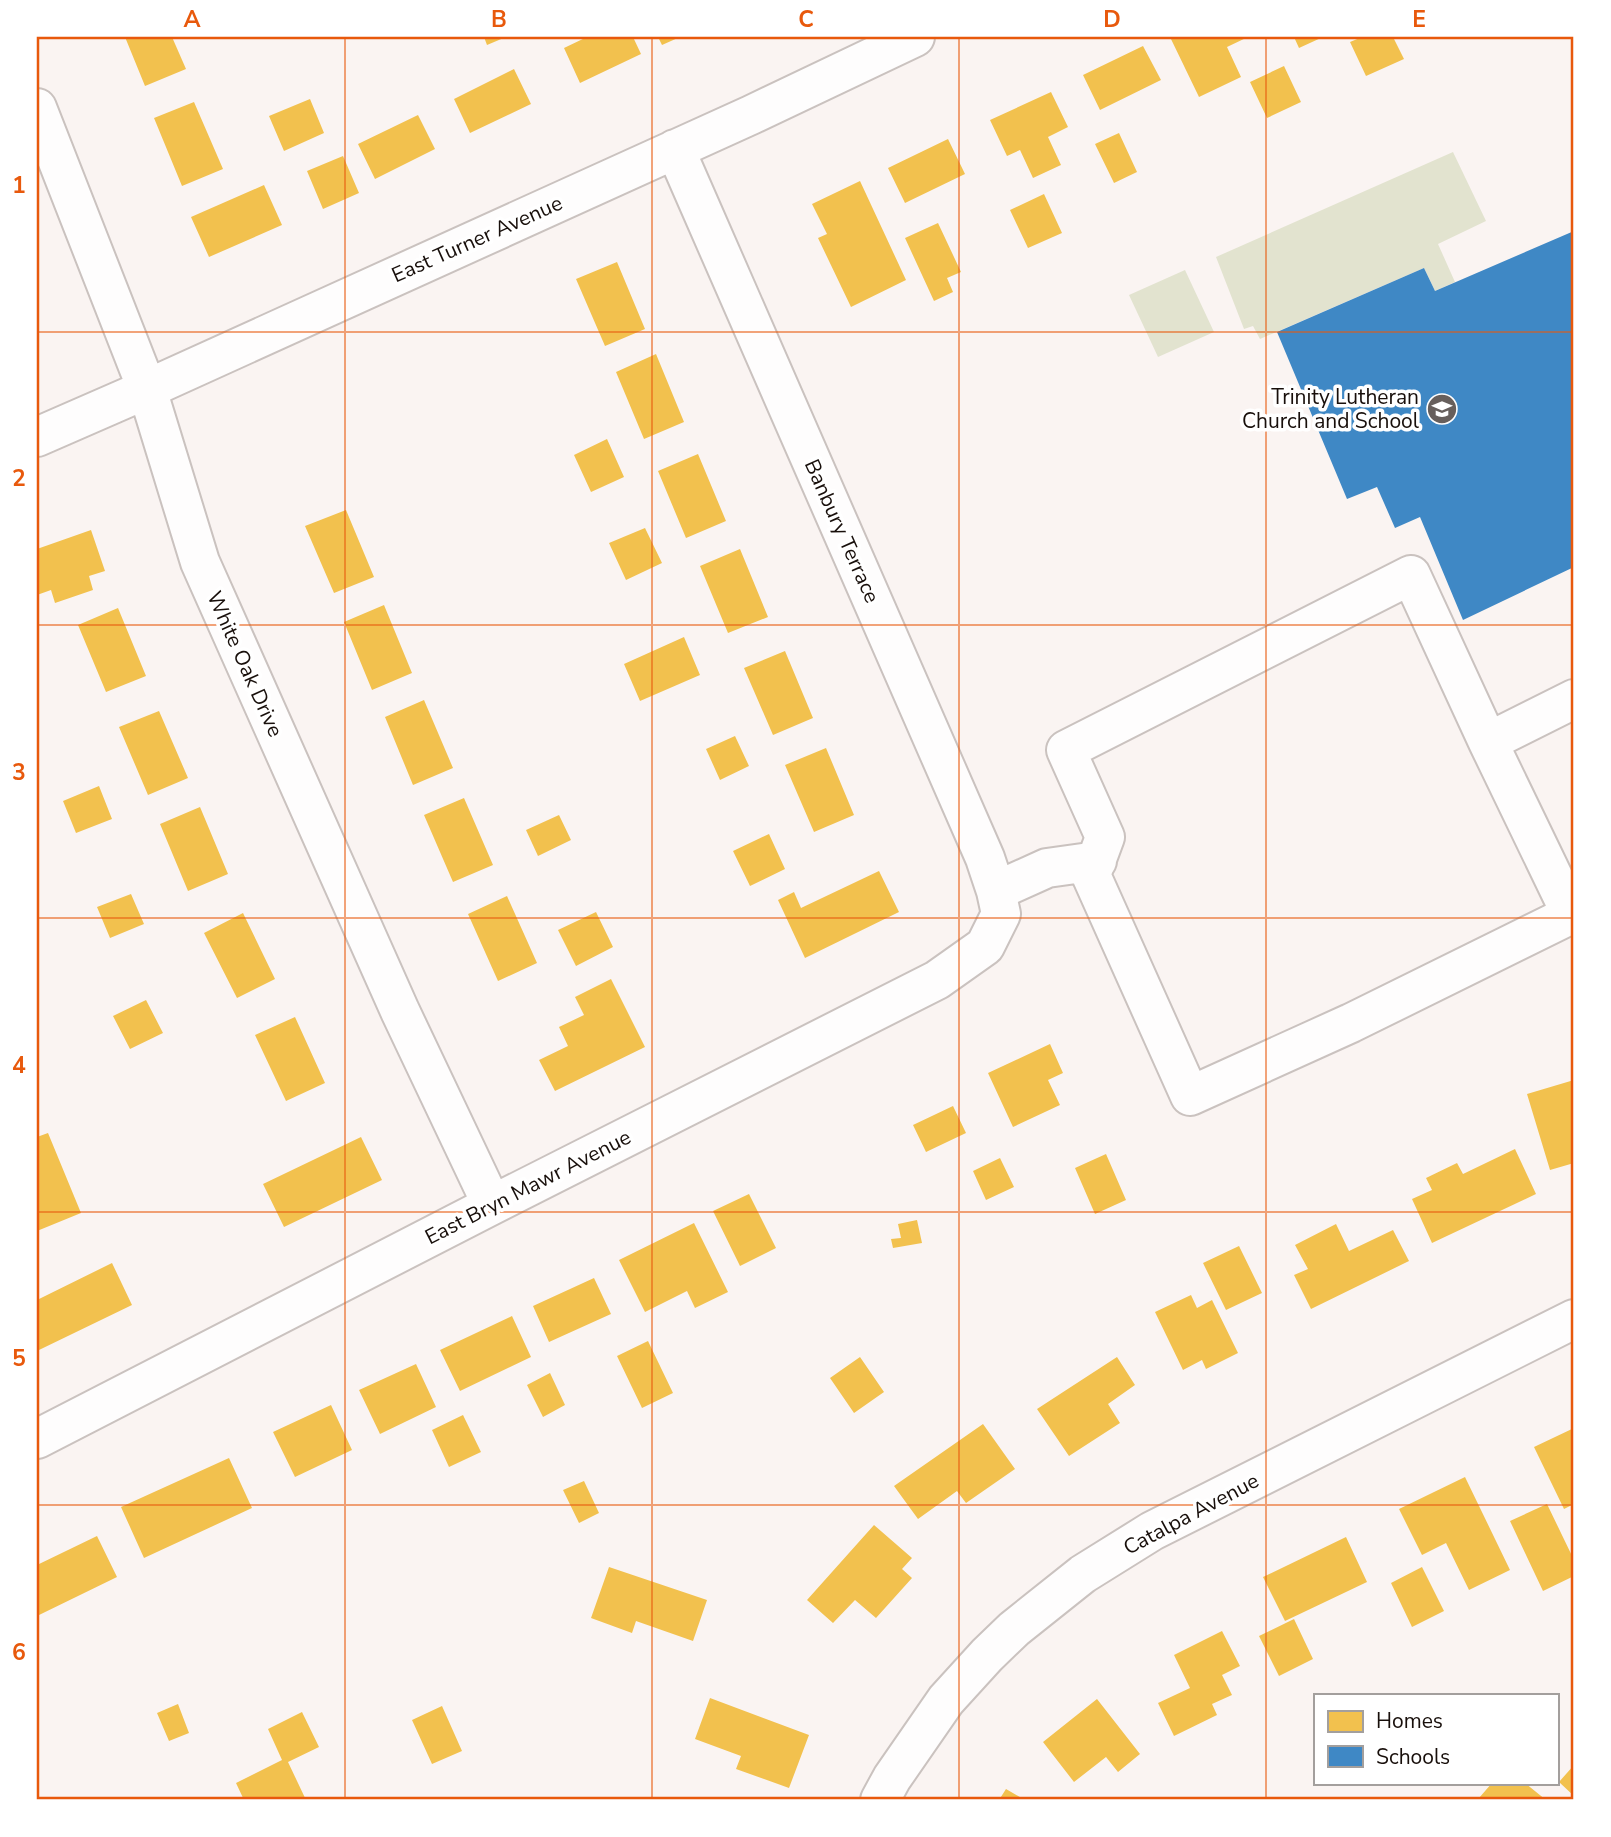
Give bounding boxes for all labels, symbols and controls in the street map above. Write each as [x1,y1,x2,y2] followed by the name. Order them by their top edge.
[183,4,201,35] text: A
[491,4,507,35] text: B
[798,4,814,35] text: C
[1103,4,1121,35] text: D
[1412,4,1426,35] text: E
[12,170,26,201] text: 1
[387,189,567,289] street label: East Turner Avenue
[1242,383,1420,435] place label: Trinity Lutheran Church and School
[1425,392,1459,426] school or university icon: Trinity Lutheran Church and School
[798,455,886,607] street label: Banbury Terrace
[12,463,26,494] text: 2
[200,587,290,741] street label: White Oak Drive
[12,757,26,788] text: 3
[12,1050,26,1081] text: 4
[420,1123,636,1251] street label: East Bryn Mawr Avenue
[12,1343,26,1374] text: 5
[1118,1466,1264,1562] street label: Catalpa Avenue
[12,1637,26,1668] text: 6
[1314,1694,1558,1784] legend
[1376,1707,1443,1735] text: Homes
[1376,1743,1450,1771] text: Schools

